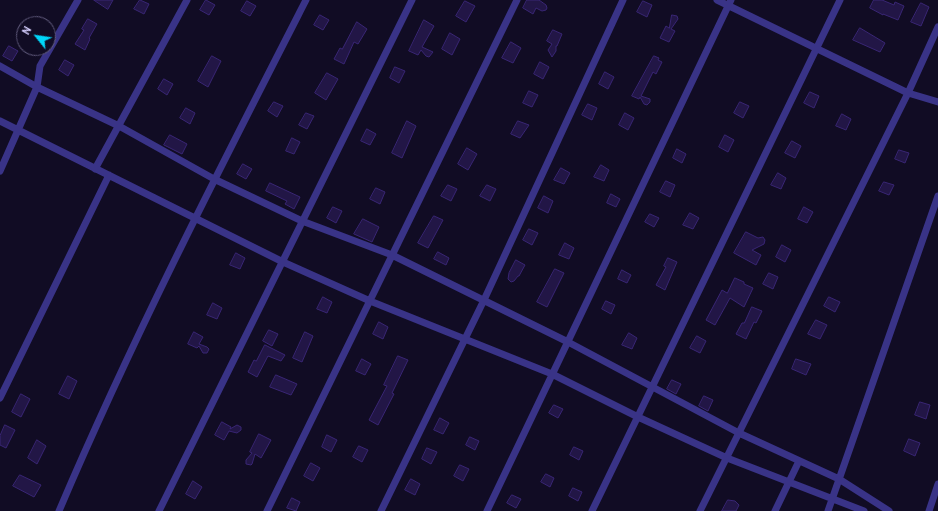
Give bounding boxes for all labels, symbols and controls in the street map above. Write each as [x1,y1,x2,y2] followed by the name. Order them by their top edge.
[16,16,56,56] north arrow
[19,24,34,37] text: N

